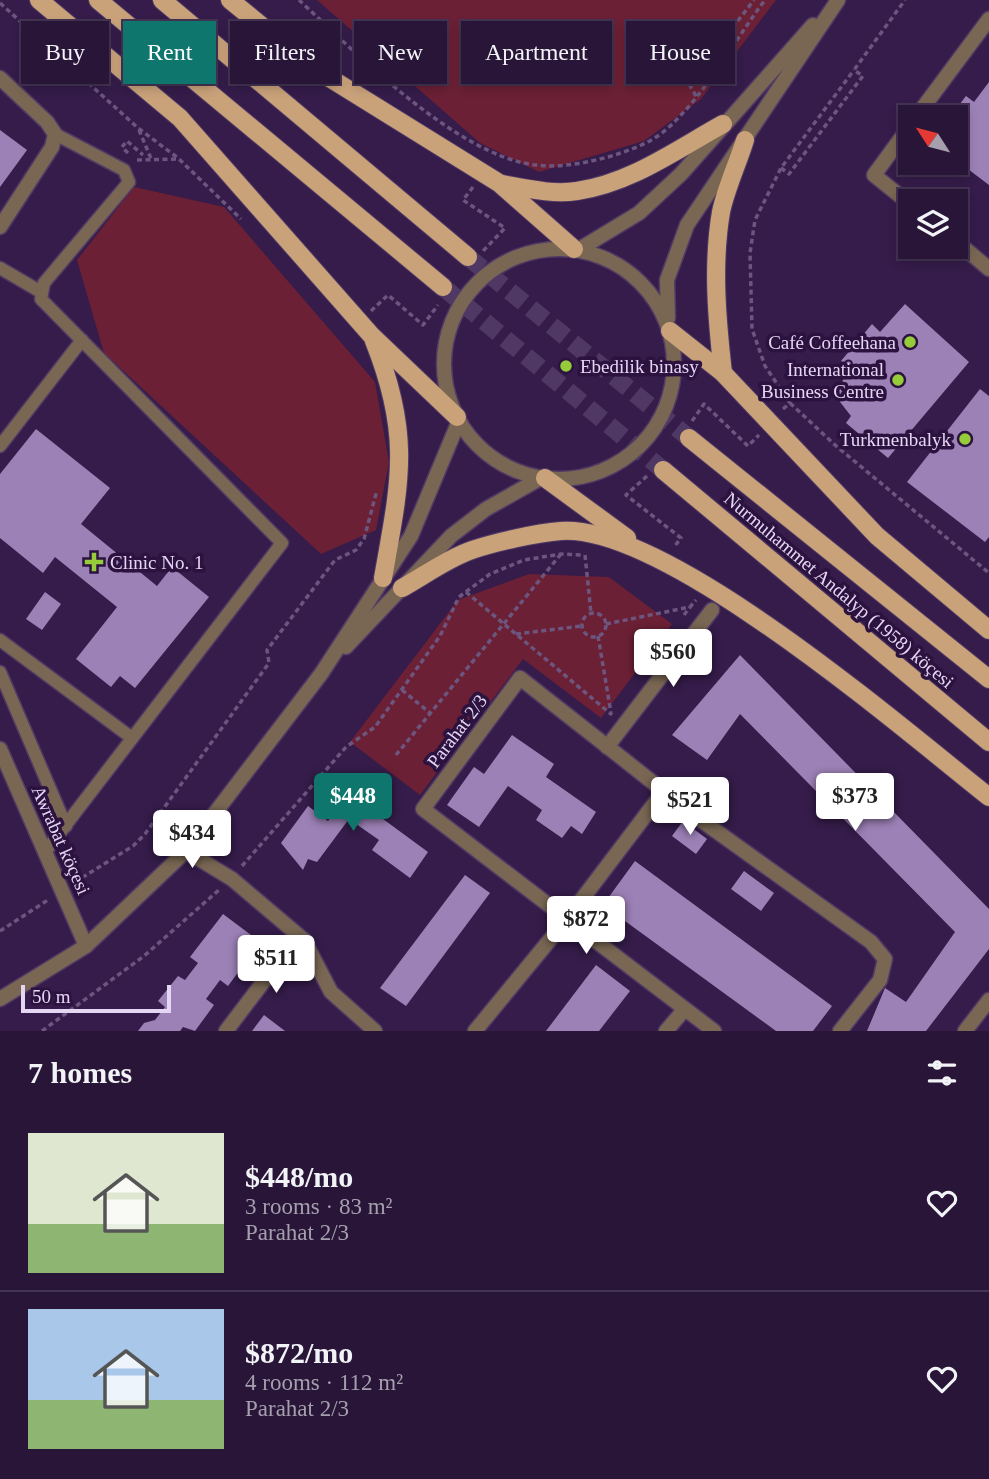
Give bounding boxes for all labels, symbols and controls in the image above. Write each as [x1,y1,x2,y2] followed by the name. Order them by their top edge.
[21,21,109,84] chip: Buy
[123,21,216,84] chip: Rent
[230,21,340,84] chip: Filters
[354,21,447,84] chip: New
[461,21,612,84] chip: Apartment
[626,21,735,84] chip: House
[898,105,968,175] north arrow
[898,105,968,259] map controls
[898,189,968,259] button: layers
[768,332,897,353] place label: Café Coffeehana
[902,334,918,350] marker: Café Coffeehana
[580,356,699,377] place label: Ebedilik binasy
[558,358,574,374] marker: Ebedilik binasy
[761,359,884,402] place label: International Business Centre
[890,372,906,388] marker: International Business Centre
[840,429,951,450] place label: Turkmenbalyk
[957,431,973,447] marker: Turkmenbalyk
[719,488,958,693] street label: Nurmuhammet Andalyp (1958) köçesi
[84,552,104,572] marker: Clinic No. 1
[110,552,203,573] place label: Clinic No. 1
[632,630,714,689] pin: $560
[650,639,696,664] text: $560
[423,690,491,772] street label: Parahat 2/3
[312,774,394,833] pin: $448
[814,774,896,833] pin: $373
[649,778,731,837] pin: $521
[28,782,94,898] street label: Awrabat köçesi
[330,783,376,808] text: $448
[832,783,878,808] text: $373
[667,787,713,812] text: $521
[151,810,233,870] pin: $434
[169,820,215,845] text: $434
[545,897,627,956] pin: $872
[563,906,609,931] text: $872
[235,936,317,995] pin: $511
[254,945,298,970] text: $511
[21,982,172,1014] scale bar
[32,986,71,1007] text: 50 m
[923,1054,961,1092] icon: filters
[28,1056,132,1089] text: 7 homes
[245,1160,353,1193] text: $448/mo
[84,1161,168,1245] icon: home
[923,1184,961,1222] icon: heart
[245,1194,392,1219] text: 3 rooms · 83 m²
[245,1220,349,1245] text: Parahat 2/3
[245,1336,353,1369] text: $872/mo
[84,1337,168,1421] icon: home
[923,1360,961,1398] icon: heart
[245,1370,403,1395] text: 4 rooms · 112 m²
[245,1396,349,1421] text: Parahat 2/3

